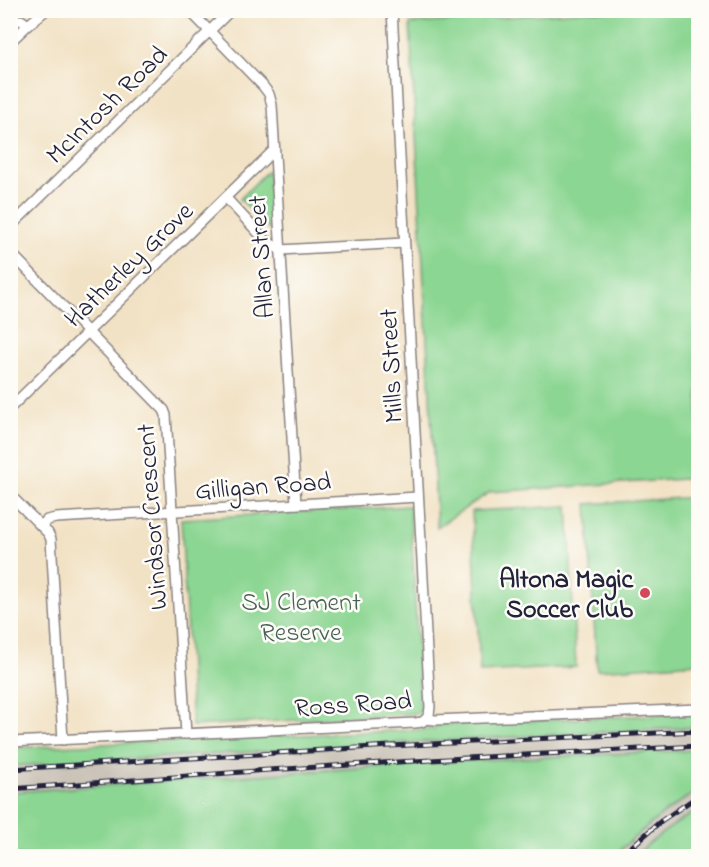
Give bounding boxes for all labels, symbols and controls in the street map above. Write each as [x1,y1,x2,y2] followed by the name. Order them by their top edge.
[38,38,178,174] street label: McIntosh Road
[57,194,204,338] street label: Hatherley Grove
[240,194,286,320] street label: Allan Street
[371,307,415,424] street label: Mills Street
[129,422,179,611] street label: Windsor Crescent
[194,464,333,512] street label: Gilligan Road
[499,562,634,630] place label: Altona Magic Soccer Club
[241,585,361,653] park label: SJ Clement Reserve
[638,586,652,600] marker: Altona Magic Soccer Club
[293,683,413,729] street label: Ross Road

